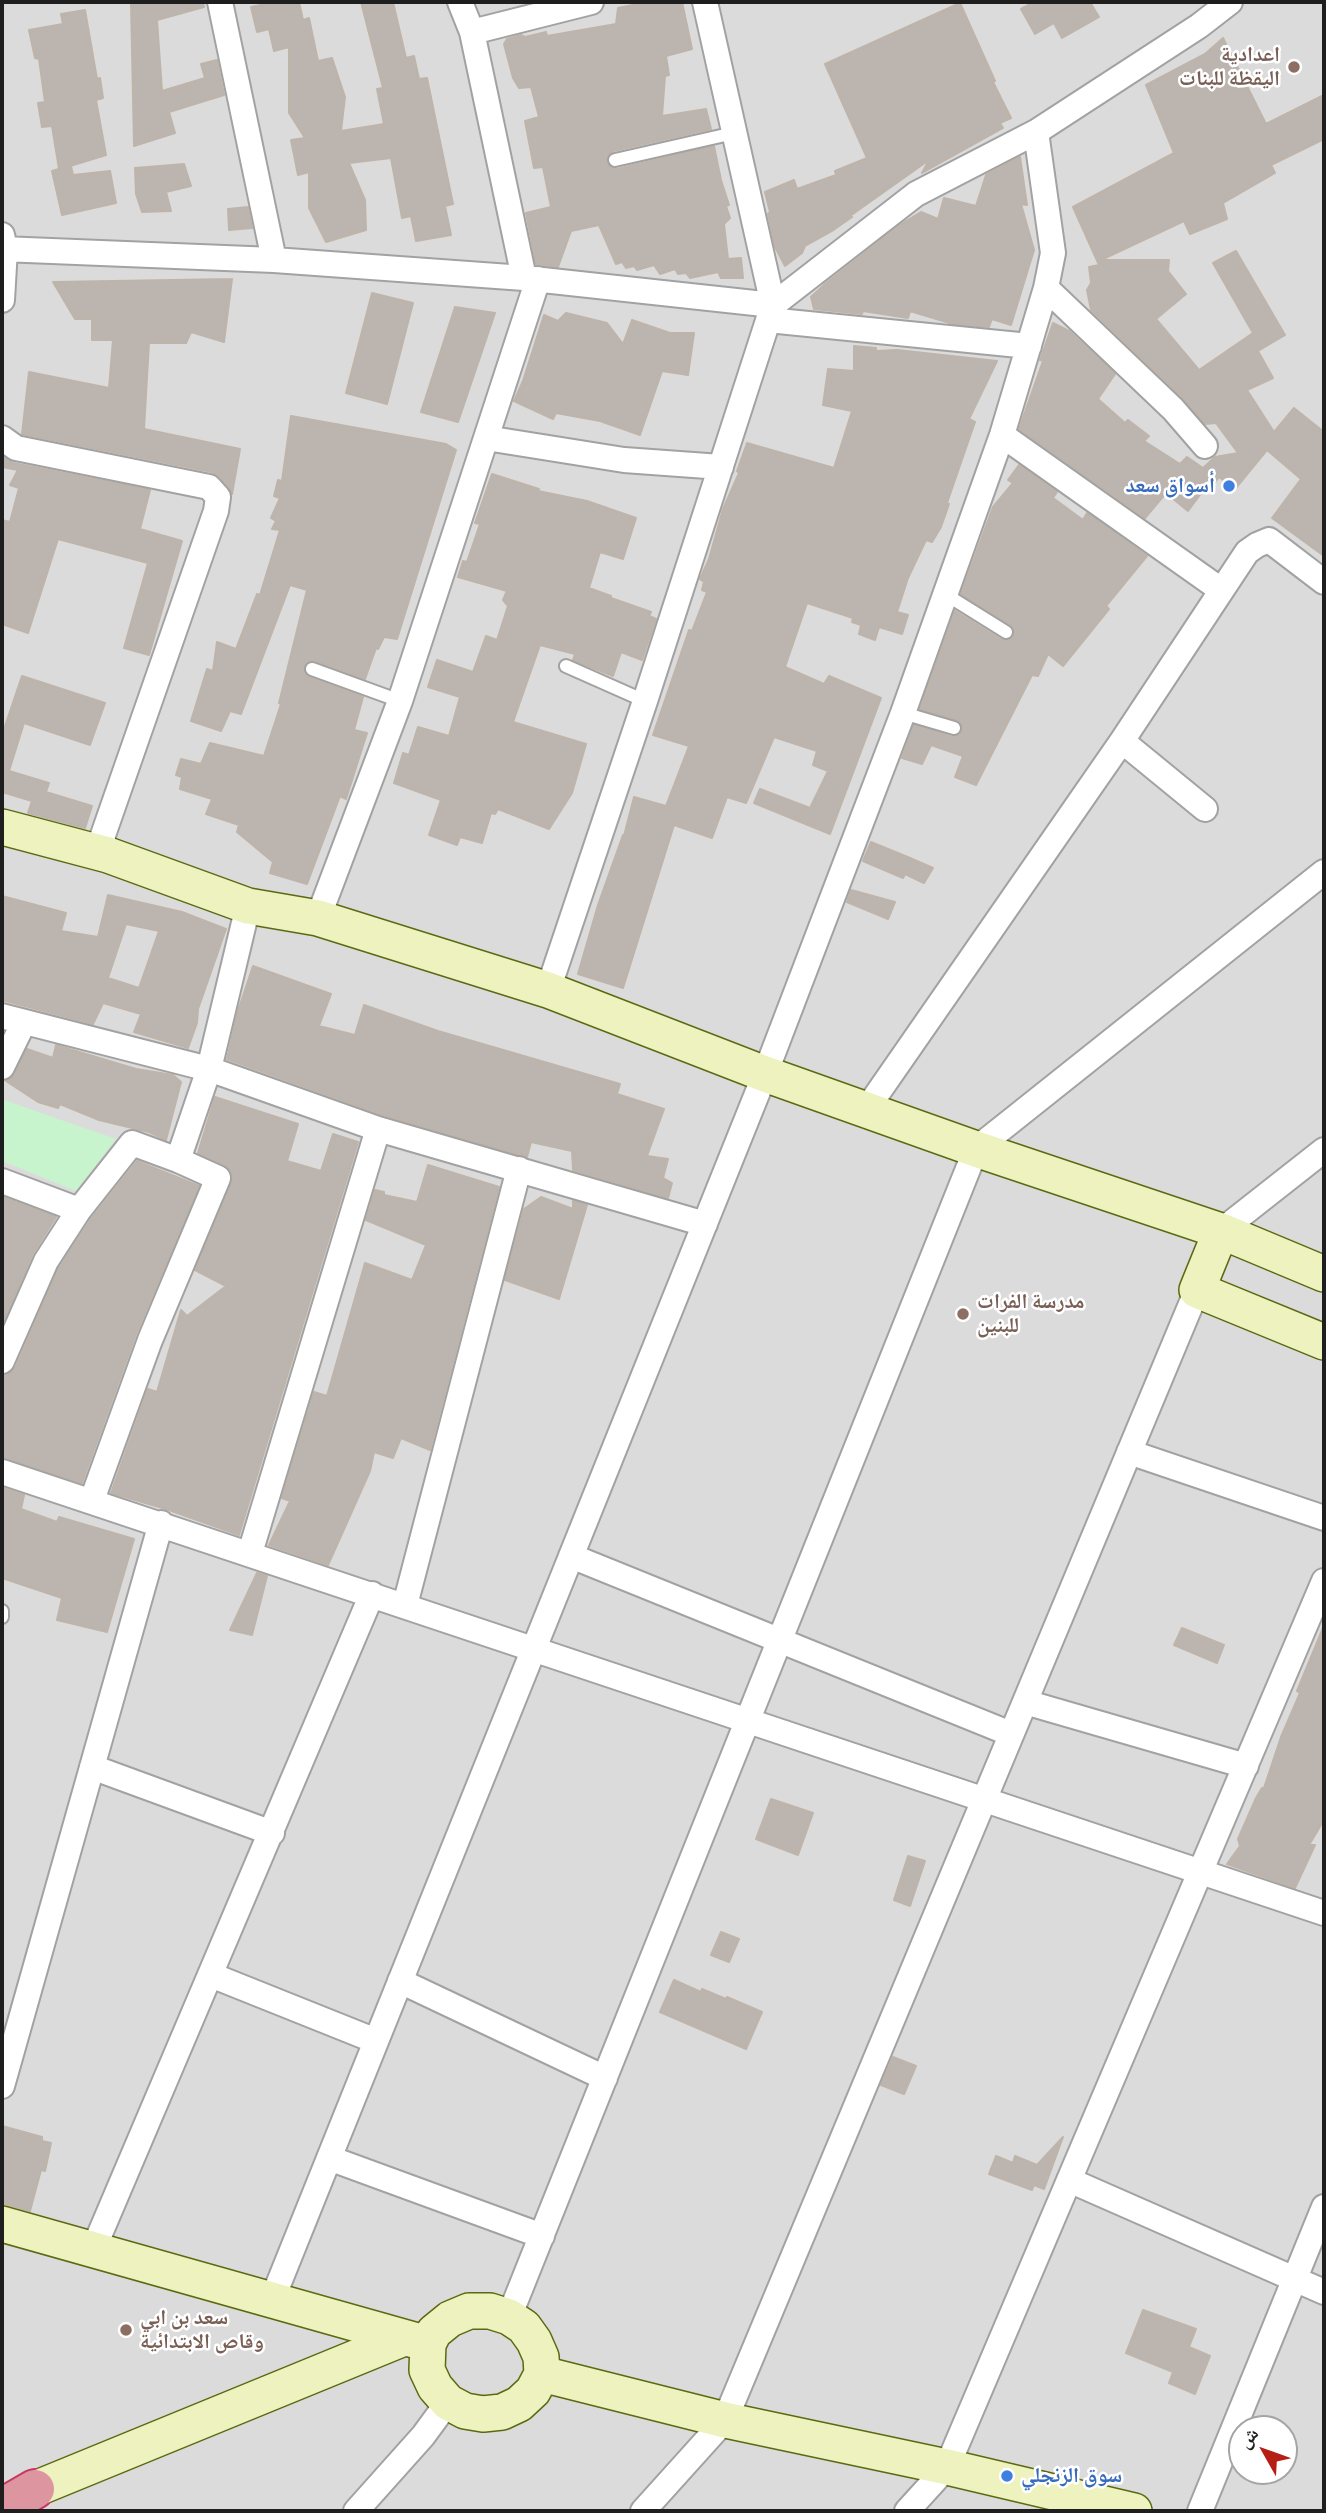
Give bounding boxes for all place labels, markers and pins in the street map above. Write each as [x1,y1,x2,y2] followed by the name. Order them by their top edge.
[1179,42,1280,92] place label: اعدادية اليقظة للبنات
[1286,59,1302,75] marker: اعدادية اليقظة للبنات
[1126,473,1215,499] place label: أسواق سعد
[1221,478,1237,494] marker: أسواق سعد
[977,1289,1084,1339] place label: مدرسة الفرات للبنين
[955,1306,971,1322] marker: مدرسة الفرات للبنين
[140,2305,264,2355] place label: سعد بن ابي وقاص الابتدائية
[118,2322,134,2338] marker: سعد بن ابي وقاص الابتدائية
[1021,2463,1122,2489] place label: سوق الزنجلي
[999,2468,1015,2484] marker: سوق الزنجلي

